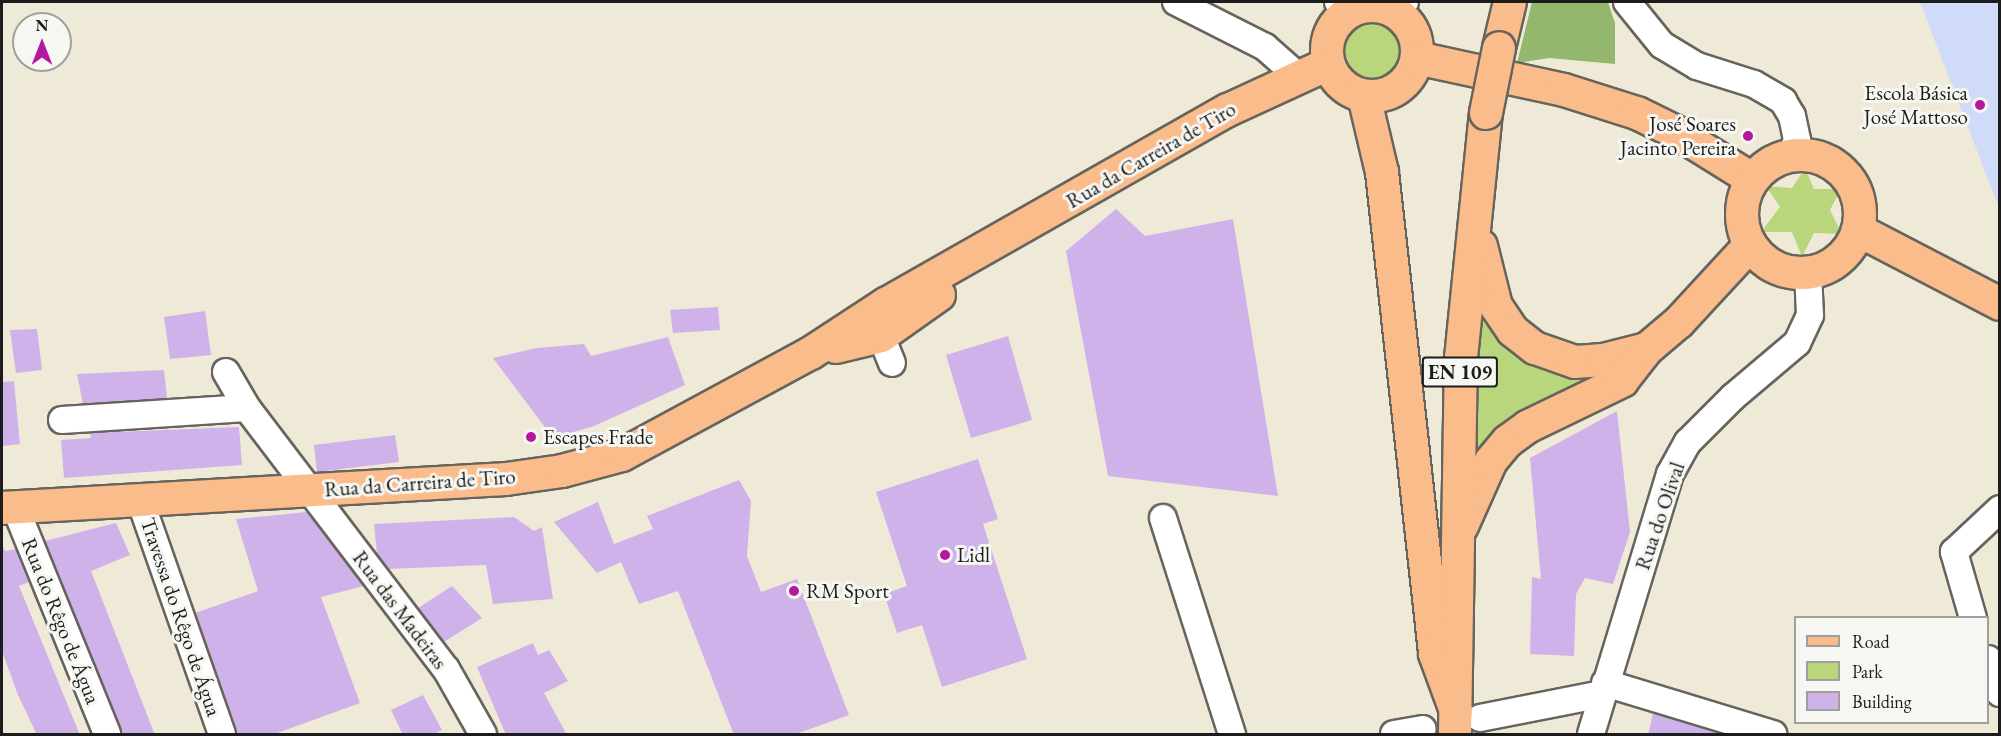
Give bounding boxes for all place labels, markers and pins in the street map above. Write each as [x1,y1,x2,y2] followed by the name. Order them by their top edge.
[1864,80,1968,130] place label: Escola Básica José Mattoso
[1973,98,1987,112] marker: Escola Básica José Mattoso
[1620,111,1736,161] place label: José Soares Jacinto Pereira
[1741,129,1755,143] marker: José Soares Jacinto Pereira
[543,424,653,450] place label: Escapes Frade
[524,430,538,444] marker: Escapes Frade
[957,542,990,568] place label: Lidl
[938,548,952,562] marker: Lidl
[806,578,889,604] place label: RM Sport
[787,584,801,598] marker: RM Sport

